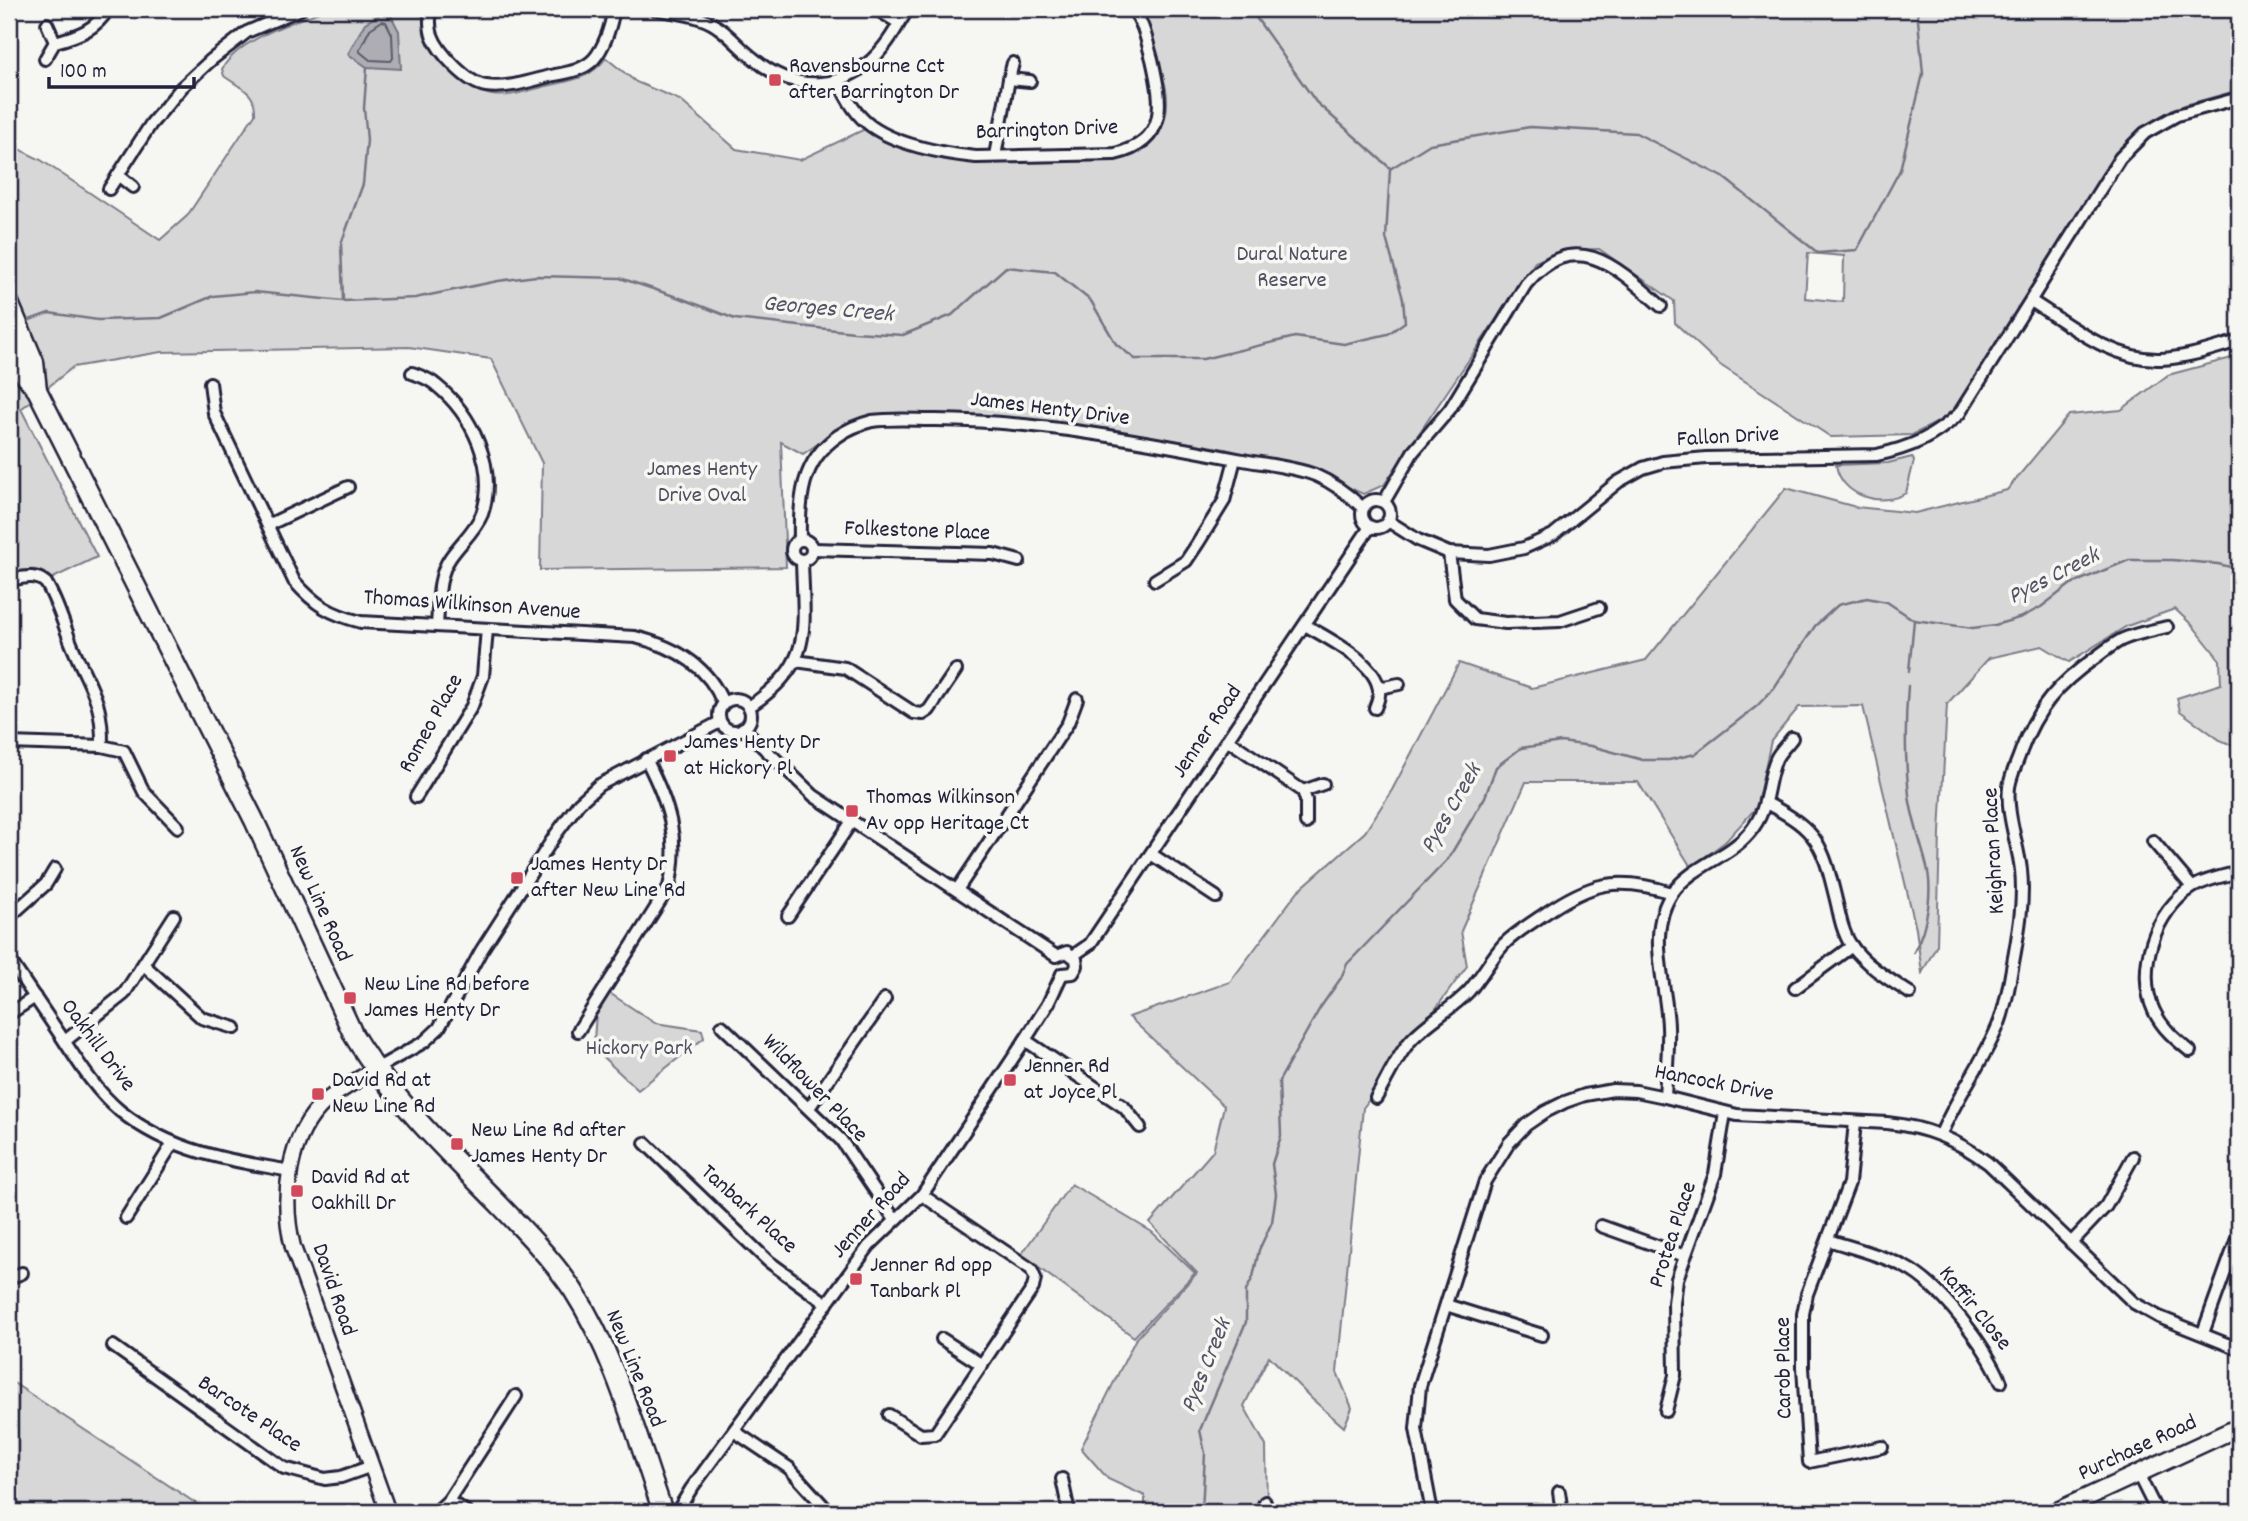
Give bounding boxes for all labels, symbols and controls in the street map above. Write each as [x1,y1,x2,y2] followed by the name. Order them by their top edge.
[49,46,194,90] scale bar
[789,51,959,110] place label: Ravensbourne Cct after Barrington Dr
[60,58,107,88] text: 100 m
[767,72,783,88] marker: Ravensbourne Cct after Barrington Dr
[975,112,1119,150] street label: Barrington Drive
[1236,239,1348,298] park label: Dural Nature Reserve
[761,287,897,333] water label: Georges Creek
[969,384,1131,436] street label: James Henty Drive
[1676,419,1780,457] street label: Fallon Drive
[647,454,758,513] park label: James Henty Drive Oval
[843,513,991,551] street label: Folkestone Place
[2002,539,2108,615] water label: Pyes Creek
[362,582,582,630] street label: Thomas Wilkinson Avenue
[391,668,473,780] street label: Romeo Place
[1164,679,1252,785] street label: Jenner Road
[684,727,820,786] place label: James Henty Dr at Hickory Pl
[662,748,678,764] marker: James Henty Dr at Hickory Pl
[1413,756,1492,860] water label: Pyes Creek
[866,782,1029,841] place label: Thomas Wilkinson Av opp Heritage Ct
[1975,787,2015,915] street label: Keighran Place
[844,803,860,819] marker: Thomas Wilkinson Av opp Heritage Ct
[279,841,359,967] street label: New Line Road
[531,849,685,908] place label: James Henty Dr after New Line Rd
[509,870,525,886] marker: James Henty Dr after New Line Rd
[364,969,530,1028] place label: New Line Rd before James Henty Dr
[342,990,358,1006] marker: New Line Rd before James Henty Dr
[51,993,143,1099] street label: Oakhill Drive
[753,1027,875,1151] street label: Wildflower Place
[585,1033,693,1066] park label: Hickory Park
[1024,1051,1118,1110] place label: Jenner Rd at Joyce Pl
[1651,1056,1777,1112] street label: Hancock Drive
[332,1065,435,1124] place label: David Rd at New Line Rd
[1002,1072,1018,1088] marker: Jenner Rd at Joyce Pl
[310,1086,326,1102] marker: David Rd at New Line Rd
[471,1115,626,1174] place label: New Line Rd after James Henty Dr
[449,1136,465,1152] marker: New Line Rd after James Henty Dr
[692,1157,804,1263] street label: Tanbark Place
[311,1162,410,1221] place label: David Rd at Oakhill Dr
[824,1165,920,1267] street label: Jenner Road
[1641,1178,1707,1292] street label: Protea Place
[289,1183,305,1199] marker: David Rd at Oakhill Dr
[302,1239,364,1341] street label: David Road
[870,1250,992,1309] place label: Jenner Rd opp Tanbark Pl
[1929,1259,2019,1359] street label: Kaffir Close
[848,1271,864,1287] marker: Jenner Rd opp Tanbark Pl
[595,1305,673,1433] street label: New Line Road
[1173,1312,1242,1418] water label: Pyes Creek
[1768,1317,1802,1419] street label: Carob Place
[190,1368,308,1462] street label: Barcote Place
[2073,1407,2203,1491] street label: Purchase Road

